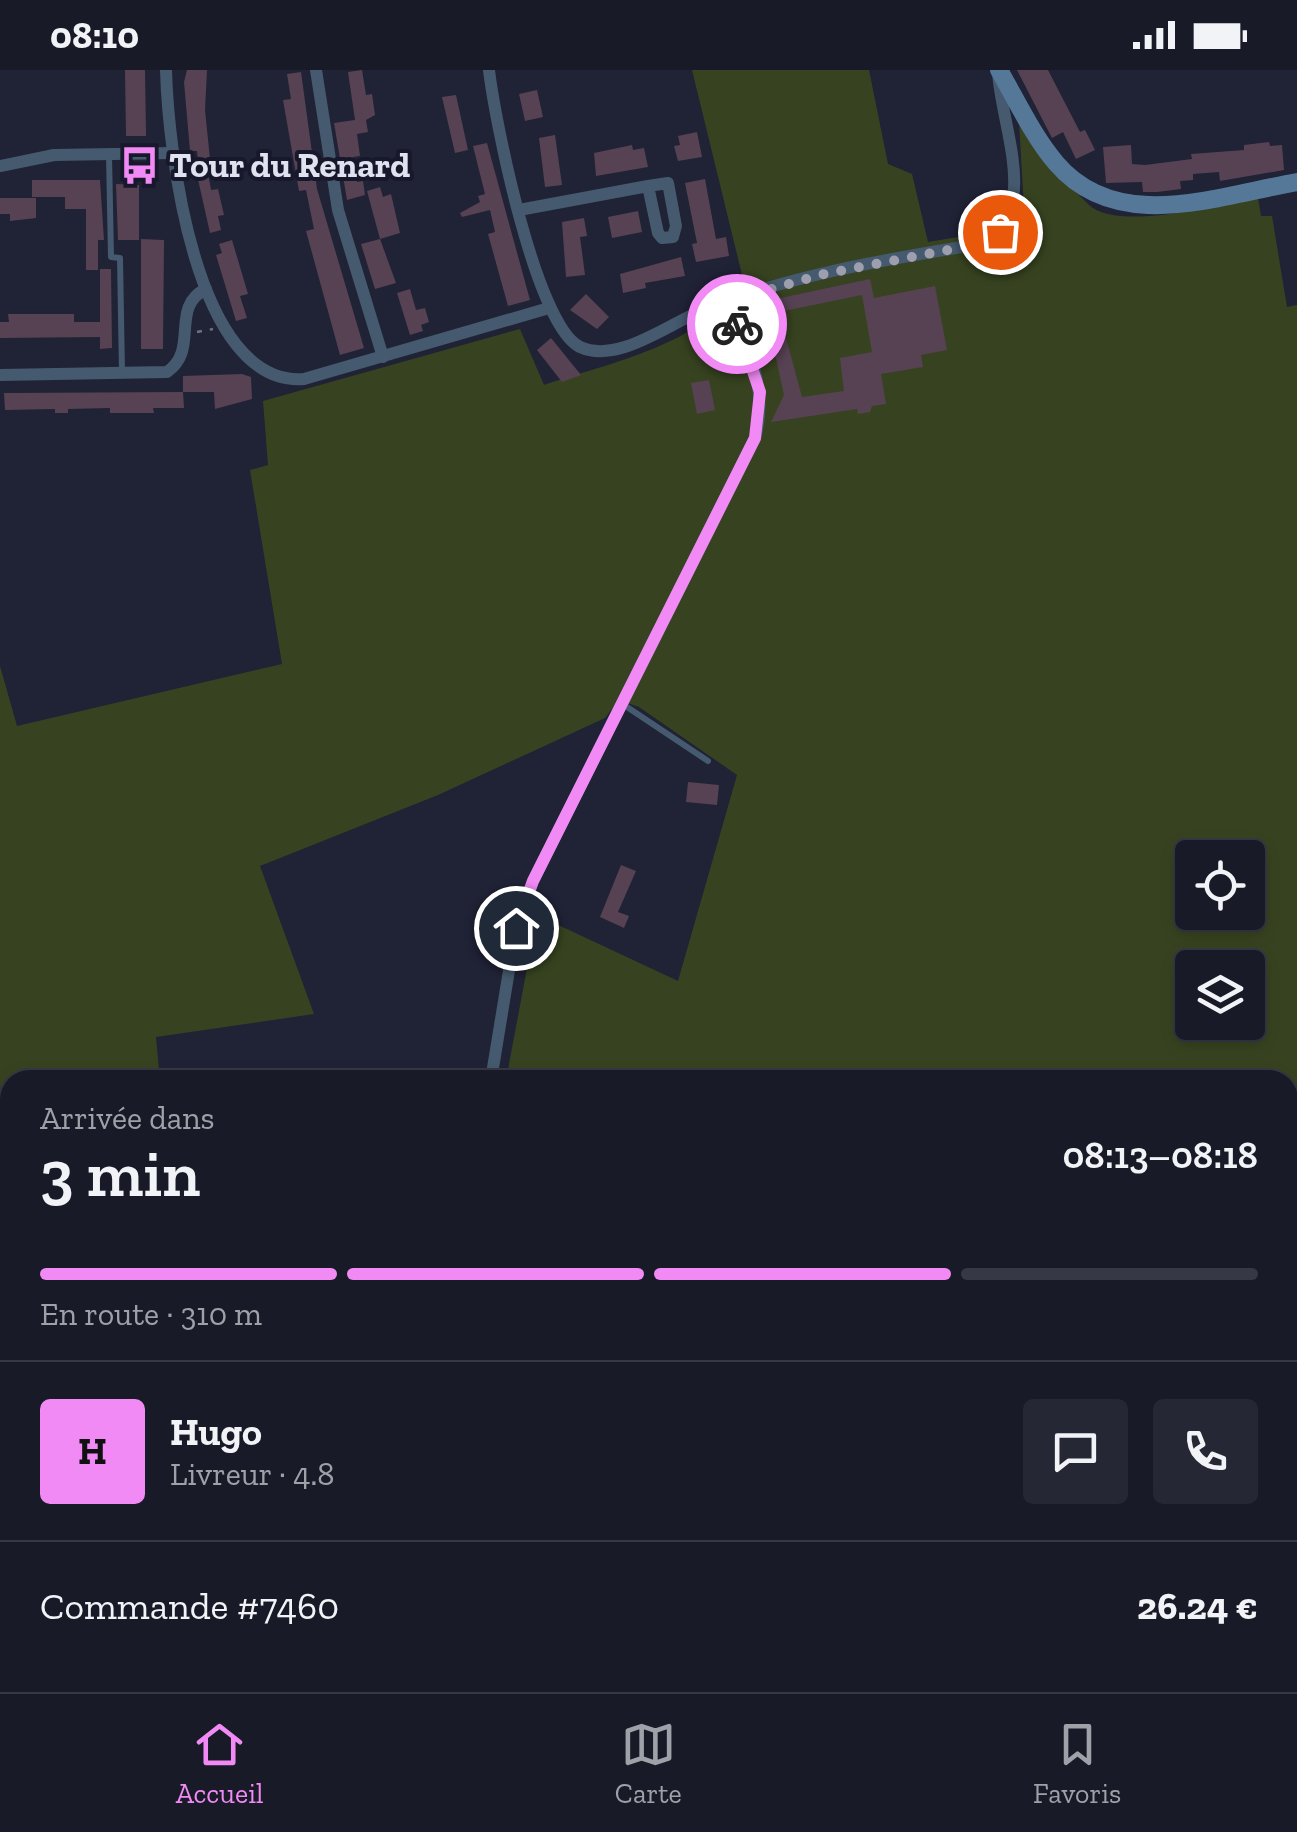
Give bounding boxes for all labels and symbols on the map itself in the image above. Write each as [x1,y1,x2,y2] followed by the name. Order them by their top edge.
[118,144,160,186] bus stop icon: Tour du Renard
[169,144,410,186] place label: Tour du Renard
[958,190,1043,275] pin
[687,274,787,374] courier
[474,886,559,971] pin

